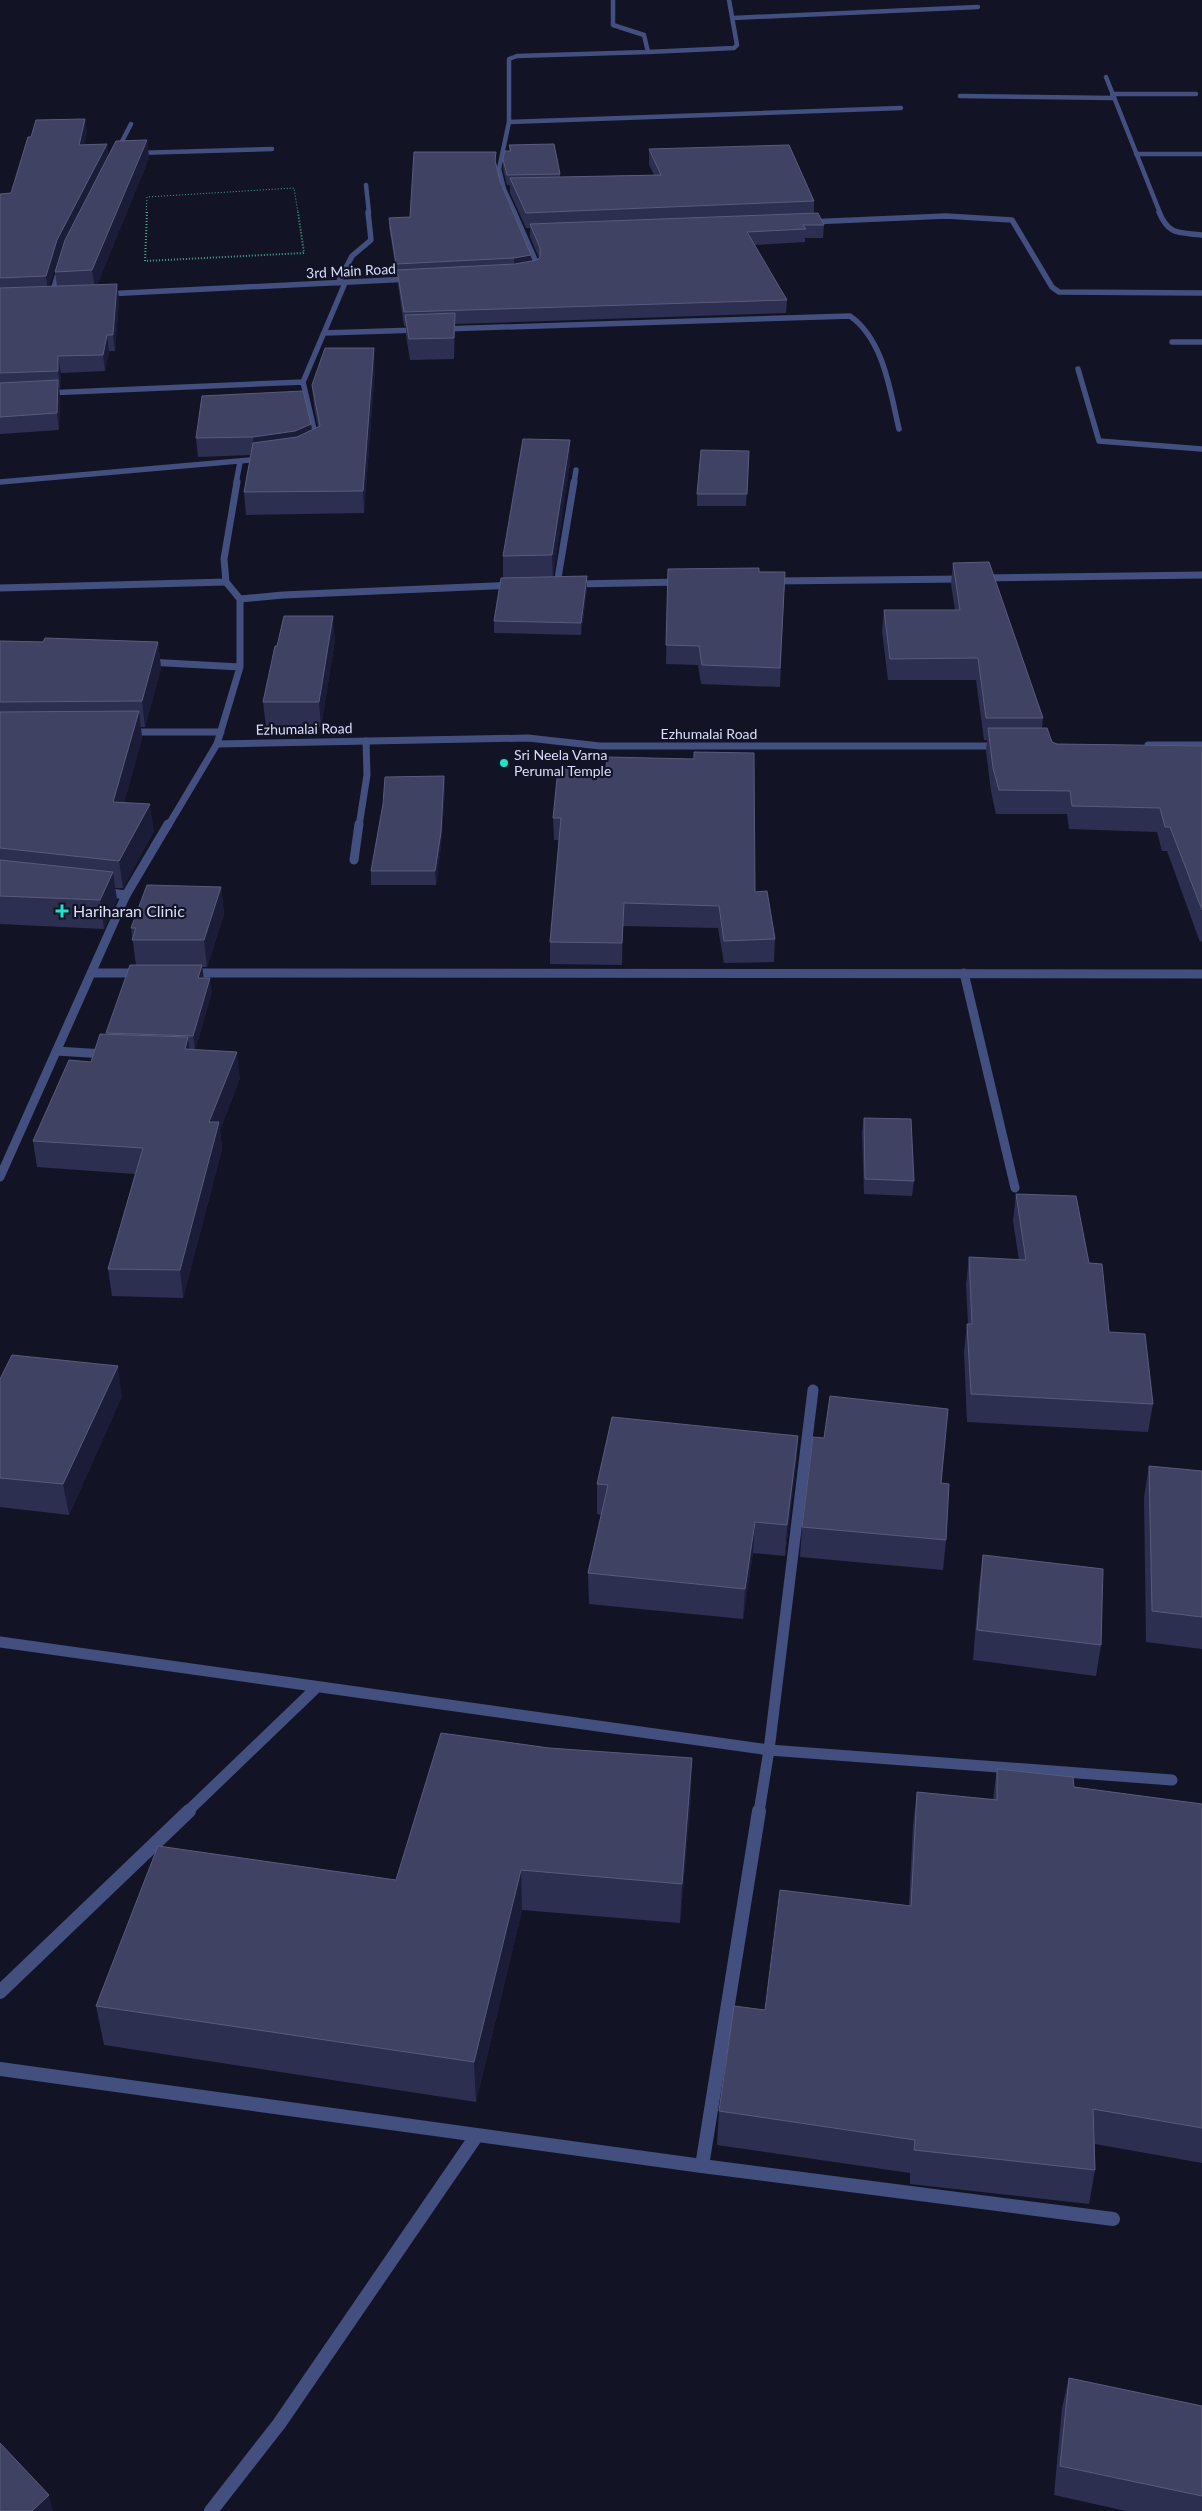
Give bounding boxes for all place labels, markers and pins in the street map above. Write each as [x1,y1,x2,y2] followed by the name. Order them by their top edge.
[514,746,611,779] place label: Sri Neela Varna Perumal Temple
[498,757,510,769] marker: Sri Neela Varna Perumal Temple
[73,901,185,920] place label: Hariharan Clinic
[55,904,69,918] marker: Hariharan Clinic

